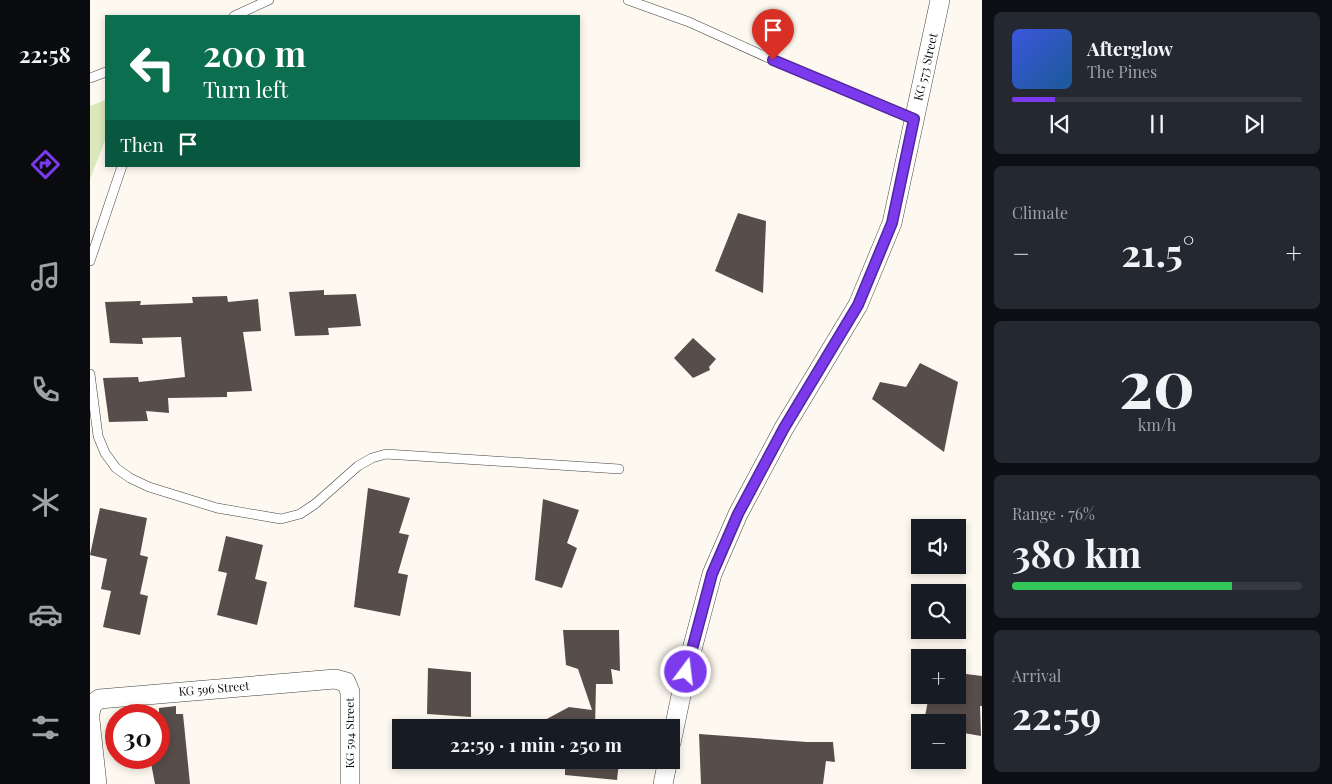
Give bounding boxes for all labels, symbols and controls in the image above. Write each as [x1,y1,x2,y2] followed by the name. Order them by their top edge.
[752,9,794,60] pin
[759,16,787,44] icon: arrive
[203,29,306,76] text: 200 m
[909,31,941,102] street label: KG 573 Street
[120,35,185,100] icon: left
[1087,35,1173,61] text: Afterglow
[19,39,71,69] text: 22:58
[1087,61,1157,82] text: The Pines
[203,74,288,104] text: Turn left
[1046,110,1074,138] icon: previous
[1143,110,1171,138] icon: pause
[1240,110,1268,138] icon: next
[174,130,202,158] icon: arrive
[120,131,164,157] text: Then
[28,147,63,182] icon: directions
[1012,202,1068,223] text: Climate
[1121,226,1194,277] text: 21.5°
[1012,234,1030,271] text: −
[1286,234,1302,271] text: +
[28,259,63,294] icon: music
[1119,338,1195,424] text: 20
[28,372,63,407] icon: phone
[1138,414,1176,435] text: km/h
[28,485,63,520] icon: climate
[1012,503,1095,524] text: Range · 76%
[911,519,966,769] map controls
[911,519,966,574] button: sound
[1012,527,1141,578] text: 380 km
[911,584,966,639] button: search
[28,597,63,632] icon: car
[659,645,711,697] position arrow
[911,649,966,704] button: +
[1012,665,1061,686] text: Arrival
[178,677,251,699] street label: KG 596 Street
[1012,689,1101,740] text: 22:59
[341,697,357,768] street label: KG 594 Street
[105,704,170,769] speed limit sign: 30
[28,710,63,745] icon: filters
[911,714,966,769] button: −
[450,731,622,757] text: 22:59 · 1 min · 250 m

